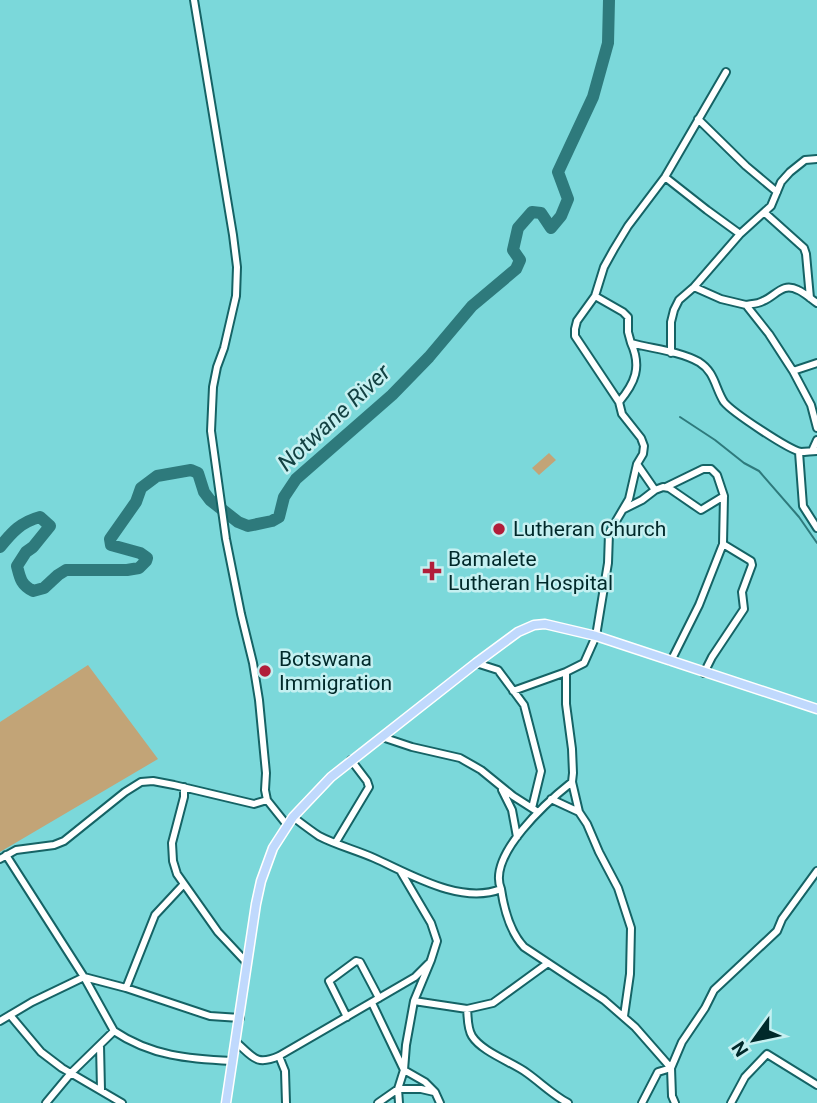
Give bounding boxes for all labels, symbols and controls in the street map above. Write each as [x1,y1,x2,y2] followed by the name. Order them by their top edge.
[272,358,397,477] water label: Notwane River
[513,517,666,541] place label: Lutheran Church
[491,521,507,537] marker: Lutheran Church
[448,547,613,595] place label: Bamalete Lutheran Hospital
[422,561,442,581] marker: Bamalete Lutheran Hospital
[279,647,392,695] place label: Botswana Immigration
[257,663,273,679] marker: Botswana Immigration
[719,1005,789,1075] north arrow
[727,1037,753,1061] text: N

